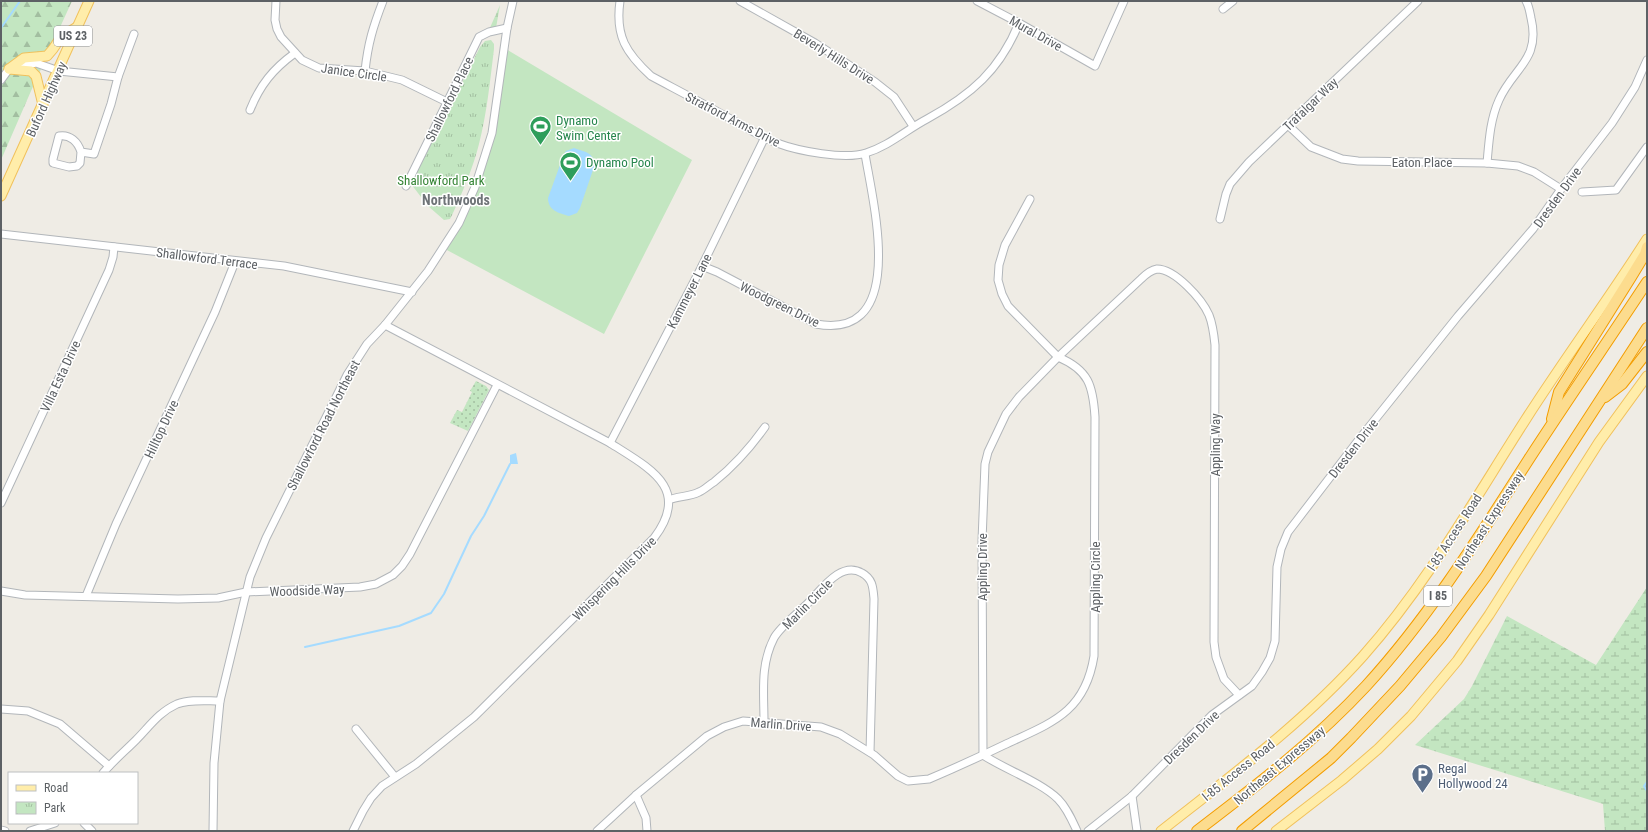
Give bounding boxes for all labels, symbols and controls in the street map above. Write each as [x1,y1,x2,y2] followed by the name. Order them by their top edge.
[1007,13,1065,54] street label: Mural Drive
[54,26,92,46] road number: US 23
[791,26,877,87] street label: Beverly Hills Drive
[422,54,476,144] street label: Shallowford Place
[23,59,70,139] street label: Buford Highway
[320,60,388,85] street label: Janice Circle
[1280,74,1341,134] street label: Trafalgar Way
[683,89,783,150] street label: Stratford Arms Drive
[556,113,621,143] place label: Dynamo Swim Center
[528,114,554,147] sports icon: Dynamo Swim Center
[558,149,584,182] sports icon: Dynamo Pool
[586,155,654,170] place label: Dynamo Pool
[1392,155,1452,170] street label: Eaton Place
[1530,164,1584,230] street label: Dresden Drive
[397,173,485,188] park label: Shallowford Park
[422,192,490,208] district label: Northwoods
[155,245,259,272] street label: Shallowford Terrace
[664,251,715,331] street label: Kammeyer Lane
[737,279,822,330] street label: Woodgreen Drive
[37,338,83,414] street label: Villa Esta Drive
[284,357,363,493] street label: Shallowford Road Northeast
[141,398,181,461] street label: Hilltop Drive
[1208,413,1223,477] street label: Appling Way
[1326,416,1381,481] street label: Dresden Drive
[1452,468,1527,572] street label: Northeast Expressway
[1424,491,1485,574] street label: I-85 Access Road
[569,533,659,623] street label: Whispering Hills Drive
[975,533,990,601] street label: Appling Drive
[1088,541,1103,613] street label: Appling Circle
[779,576,835,632] street label: Marlin Circle
[269,582,345,599] street label: Woodside Way
[1424,586,1452,606] road number: I 85
[1161,707,1222,767] street label: Dresden Drive
[750,715,812,734] street label: Marlin Drive
[1231,722,1328,808] street label: Northeast Expressway
[1199,737,1278,804] street label: I-85 Access Road
[1438,761,1508,791] place label: Regal Hollywood 24
[1409,762,1435,795] parking icon: Regal Hollywood 24
[8,772,138,824] legend
[44,781,68,795] text: Road
[44,801,66,815] text: Park

